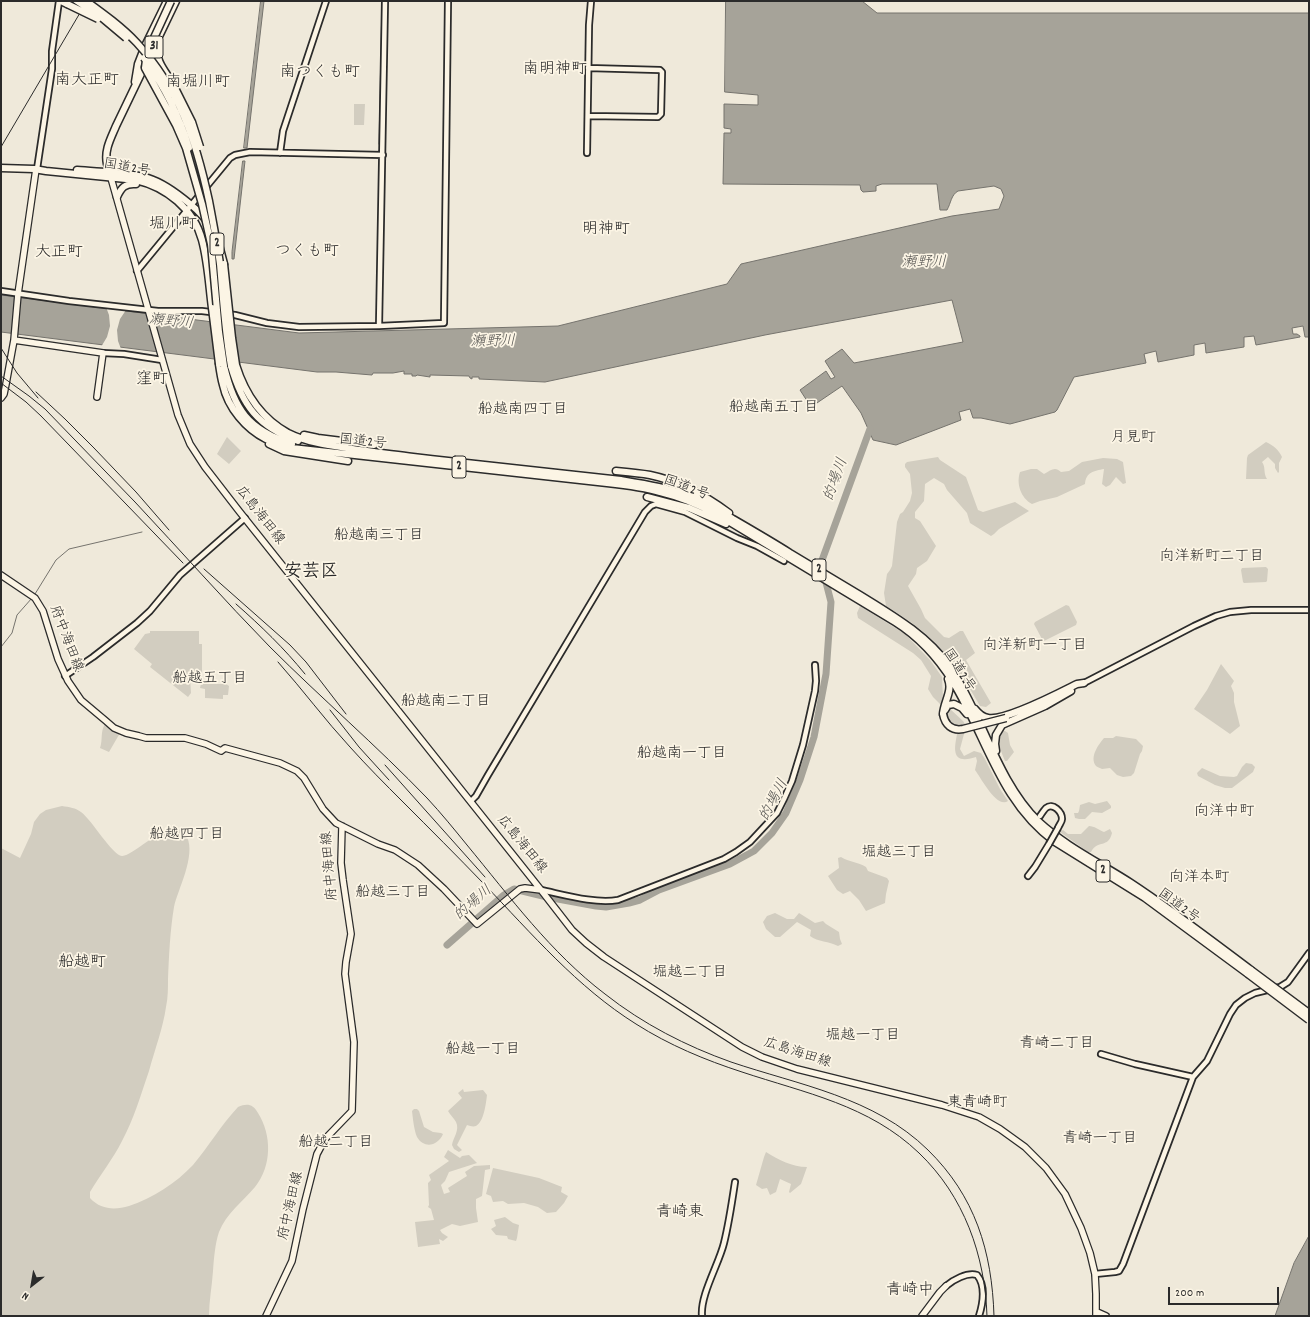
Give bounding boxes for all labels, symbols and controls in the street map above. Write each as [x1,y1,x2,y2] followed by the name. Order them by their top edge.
[145,36,163,58] road number: 31
[523,61,587,81] district label: 南明神町
[280,64,360,84] district label: 南つくも町
[55,72,119,92] district label: 南大正町
[166,74,230,94] district label: 南堀川町
[102,157,152,181] street label: 国道2号
[149,216,197,236] district label: 堀川町
[582,221,630,241] district label: 明神町
[210,233,224,255] road number: 2
[275,243,339,263] district label: つくも町
[35,244,83,264] district label: 大正町
[902,255,946,273] water label: 瀬野川
[148,312,194,334] water label: 瀬野川
[470,334,516,352] water label: 瀬野川
[136,371,168,391] district label: 窪町
[729,400,819,418] district label: 船越南五丁目
[478,402,568,420] district label: 船越南四丁目
[1111,430,1155,448] district label: 月見町
[338,432,388,454] street label: 国道2号
[452,456,466,478] road number: 2
[821,456,853,504] water label: 的場川
[661,473,711,505] street label: 国道2号
[231,483,287,549] street label: 広島海田線
[334,528,424,546] district label: 船越南三丁目
[1160,549,1264,567] district label: 向洋新町二丁目
[812,559,826,581] road number: 2
[284,563,338,585] district label: 安芸区
[45,603,85,675] street label: 府中海田線
[983,638,1087,656] district label: 向洋新町一丁目
[938,646,978,696] street label: 国道2号
[173,671,247,689] district label: 船越五丁目
[401,694,491,712] district label: 船越南二丁目
[637,746,727,764] district label: 船越南一丁目
[756,777,794,825] water label: 的場川
[1194,804,1254,822] district label: 向洋中町
[492,813,550,877] street label: 広島海田線
[150,827,224,845] district label: 船越四丁目
[320,830,342,902] street label: 府中海田線
[862,845,936,863] district label: 堀越三丁目
[1096,860,1110,882] road number: 2
[1169,870,1229,888] district label: 向洋本町
[451,882,497,926] water label: 的場川
[356,885,430,903] district label: 船越三丁目
[1154,886,1202,928] street label: 国道2号
[58,954,106,974] district label: 船越町
[653,965,727,983] district label: 堀越二丁目
[826,1028,900,1046] district label: 堀越一丁目
[761,1035,833,1073] street label: 広島海田線
[1020,1036,1094,1054] district label: 青崎二丁目
[446,1042,520,1060] district label: 船越一丁目
[947,1095,1007,1113] district label: 東青崎町
[1063,1131,1137,1149] district label: 青崎一丁目
[299,1135,373,1153] district label: 船越二丁目
[276,1170,308,1242] street label: 府中海田線
[656,1204,704,1224] district label: 青崎東
[12,1265,52,1305] north arrow
[1170,1279,1281,1305] scale bar
[886,1282,934,1302] district label: 青崎中
[1175,1285,1204,1302] text: 200 m
[19,1287,32,1304] text: N

